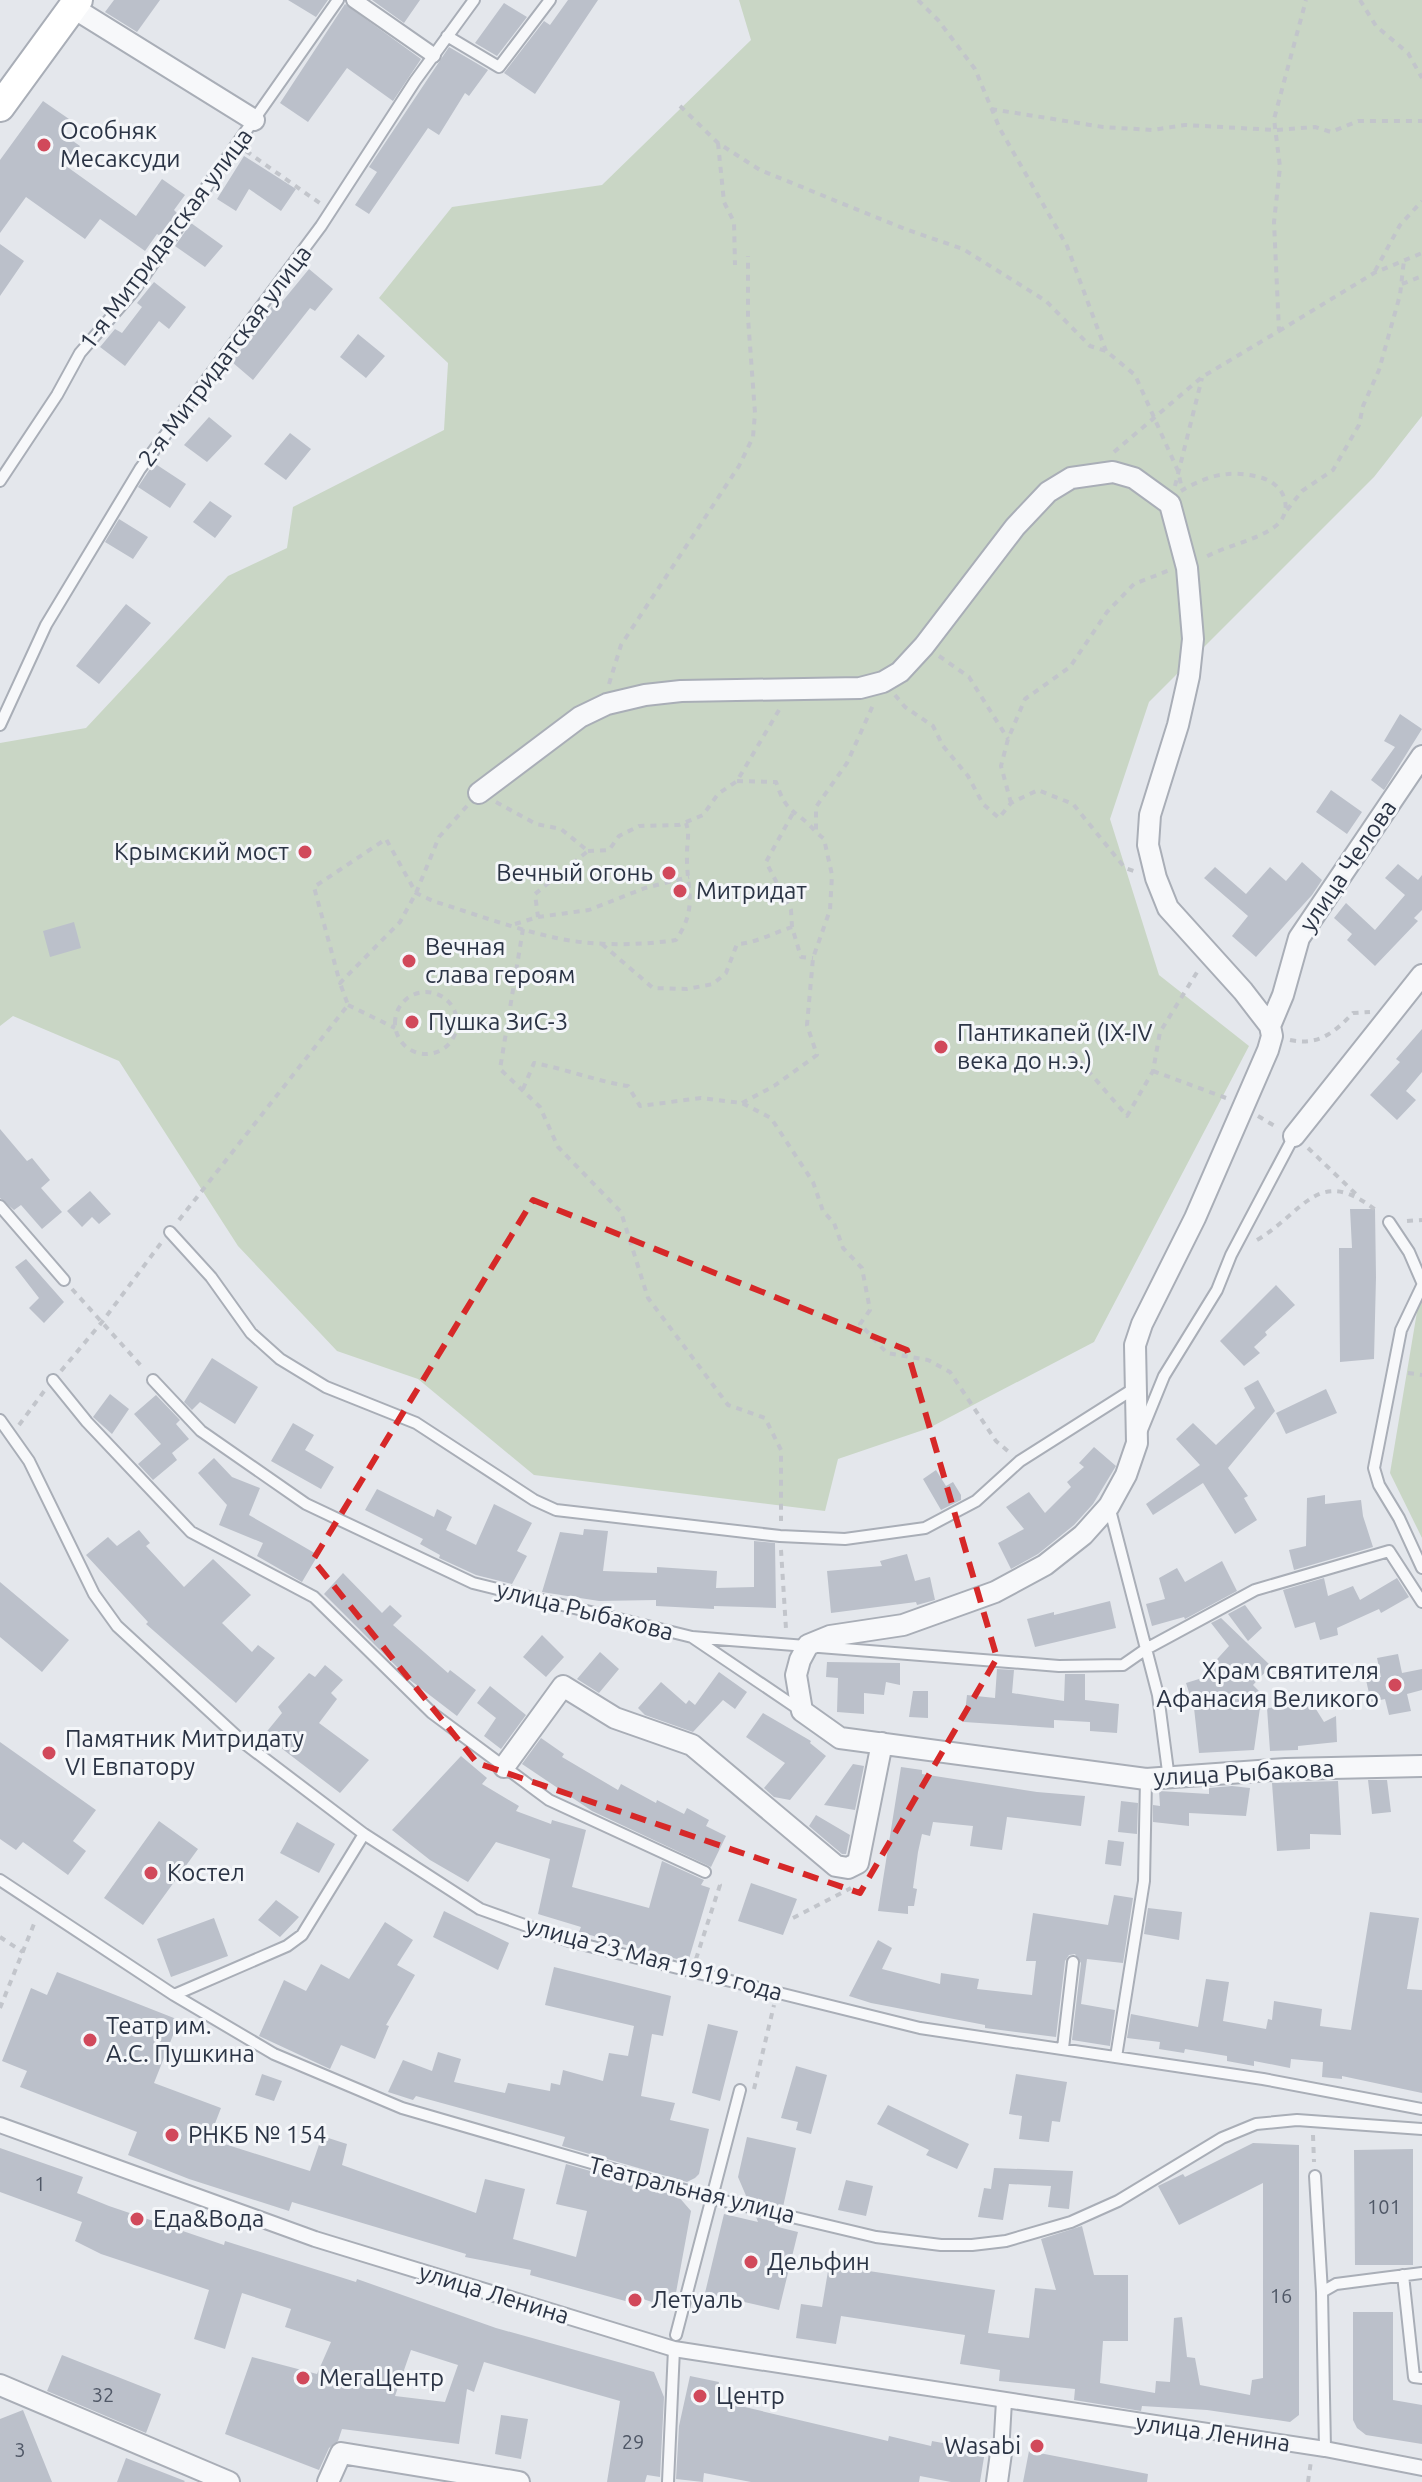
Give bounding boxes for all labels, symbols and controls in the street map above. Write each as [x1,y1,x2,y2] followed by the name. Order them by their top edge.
[60,117,180,172] place label: Особняк Месаксуди
[74,123,258,355] street label: 1-я Митридатская улица
[35,136,53,154] marker: Особняк Месаксуди
[133,240,317,472] street label: 2-я Митридатская улица
[1294,795,1402,937] street label: улица Челова
[114,838,289,865] place label: Крымский мост
[296,843,314,861] marker: Крымский мост
[496,859,653,886] place label: Вечный огонь
[660,864,678,882] marker: Вечный огонь
[696,877,807,904] place label: Митридат
[671,882,689,900] marker: Митридат
[425,933,575,988] place label: Вечная слава героям
[400,952,418,970] marker: Вечная слава героям
[428,1008,568,1035] place label: Пушка ЗиС-3
[403,1013,421,1031] marker: Пушка ЗиС-3
[957,1019,1153,1074] place label: Пантикапей (IX-IV века до н.э.)
[932,1038,950,1056] marker: Пантикапей (IX-IV века до н.э.)
[494,1575,676,1646] street label: улица Рыбакова
[1156,1657,1379,1712] place label: Храм святителя Афанасия Великого
[1386,1676,1404,1694] marker: Храм святителя Афанасия Великого
[65,1725,305,1780] place label: Памятник Митридату VI Евпатору
[40,1744,58,1762] marker: Памятник Митридату VI Евпатору
[1153,1754,1335,1791] street label: улица Рыбакова
[167,1859,245,1886] place label: Костел
[142,1864,160,1882] marker: Костел
[523,1911,786,2006] street label: улица 23 Мая 1919 года
[106,2012,255,2067] place label: Театр им. А.С. Пушкина
[81,2031,99,2049] marker: Театр им. А.С. Пушкина
[188,2121,326,2148] place label: РНКБ № 154
[163,2126,181,2144] marker: РНКБ № 154
[586,2151,798,2228] street label: Театральная улица
[34,2172,46,2195] house number: 1
[1367,2195,1401,2218] house number: 101
[153,2205,264,2232] place label: Еда&Вода
[128,2210,146,2228] marker: Еда&Вода
[767,2248,870,2275] place label: Дельфин
[742,2253,760,2271] marker: Дельфин
[416,2258,573,2329] street label: улица Ленина
[1270,2284,1292,2307] house number: 16
[651,2286,742,2313] place label: Летуаль
[626,2291,644,2309] marker: Летуаль
[319,2364,444,2391] place label: МегаЦентр
[294,2369,312,2387] marker: МегаЦентр
[716,2382,785,2409] place label: Центр
[92,2383,114,2406] house number: 32
[691,2387,709,2405] marker: Центр
[1134,2408,1292,2457] street label: улица Ленина
[622,2430,644,2453] house number: 29
[944,2432,1021,2459] place label: Wasabi
[1028,2437,1046,2455] marker: Wasabi
[14,2438,26,2461] house number: 3

